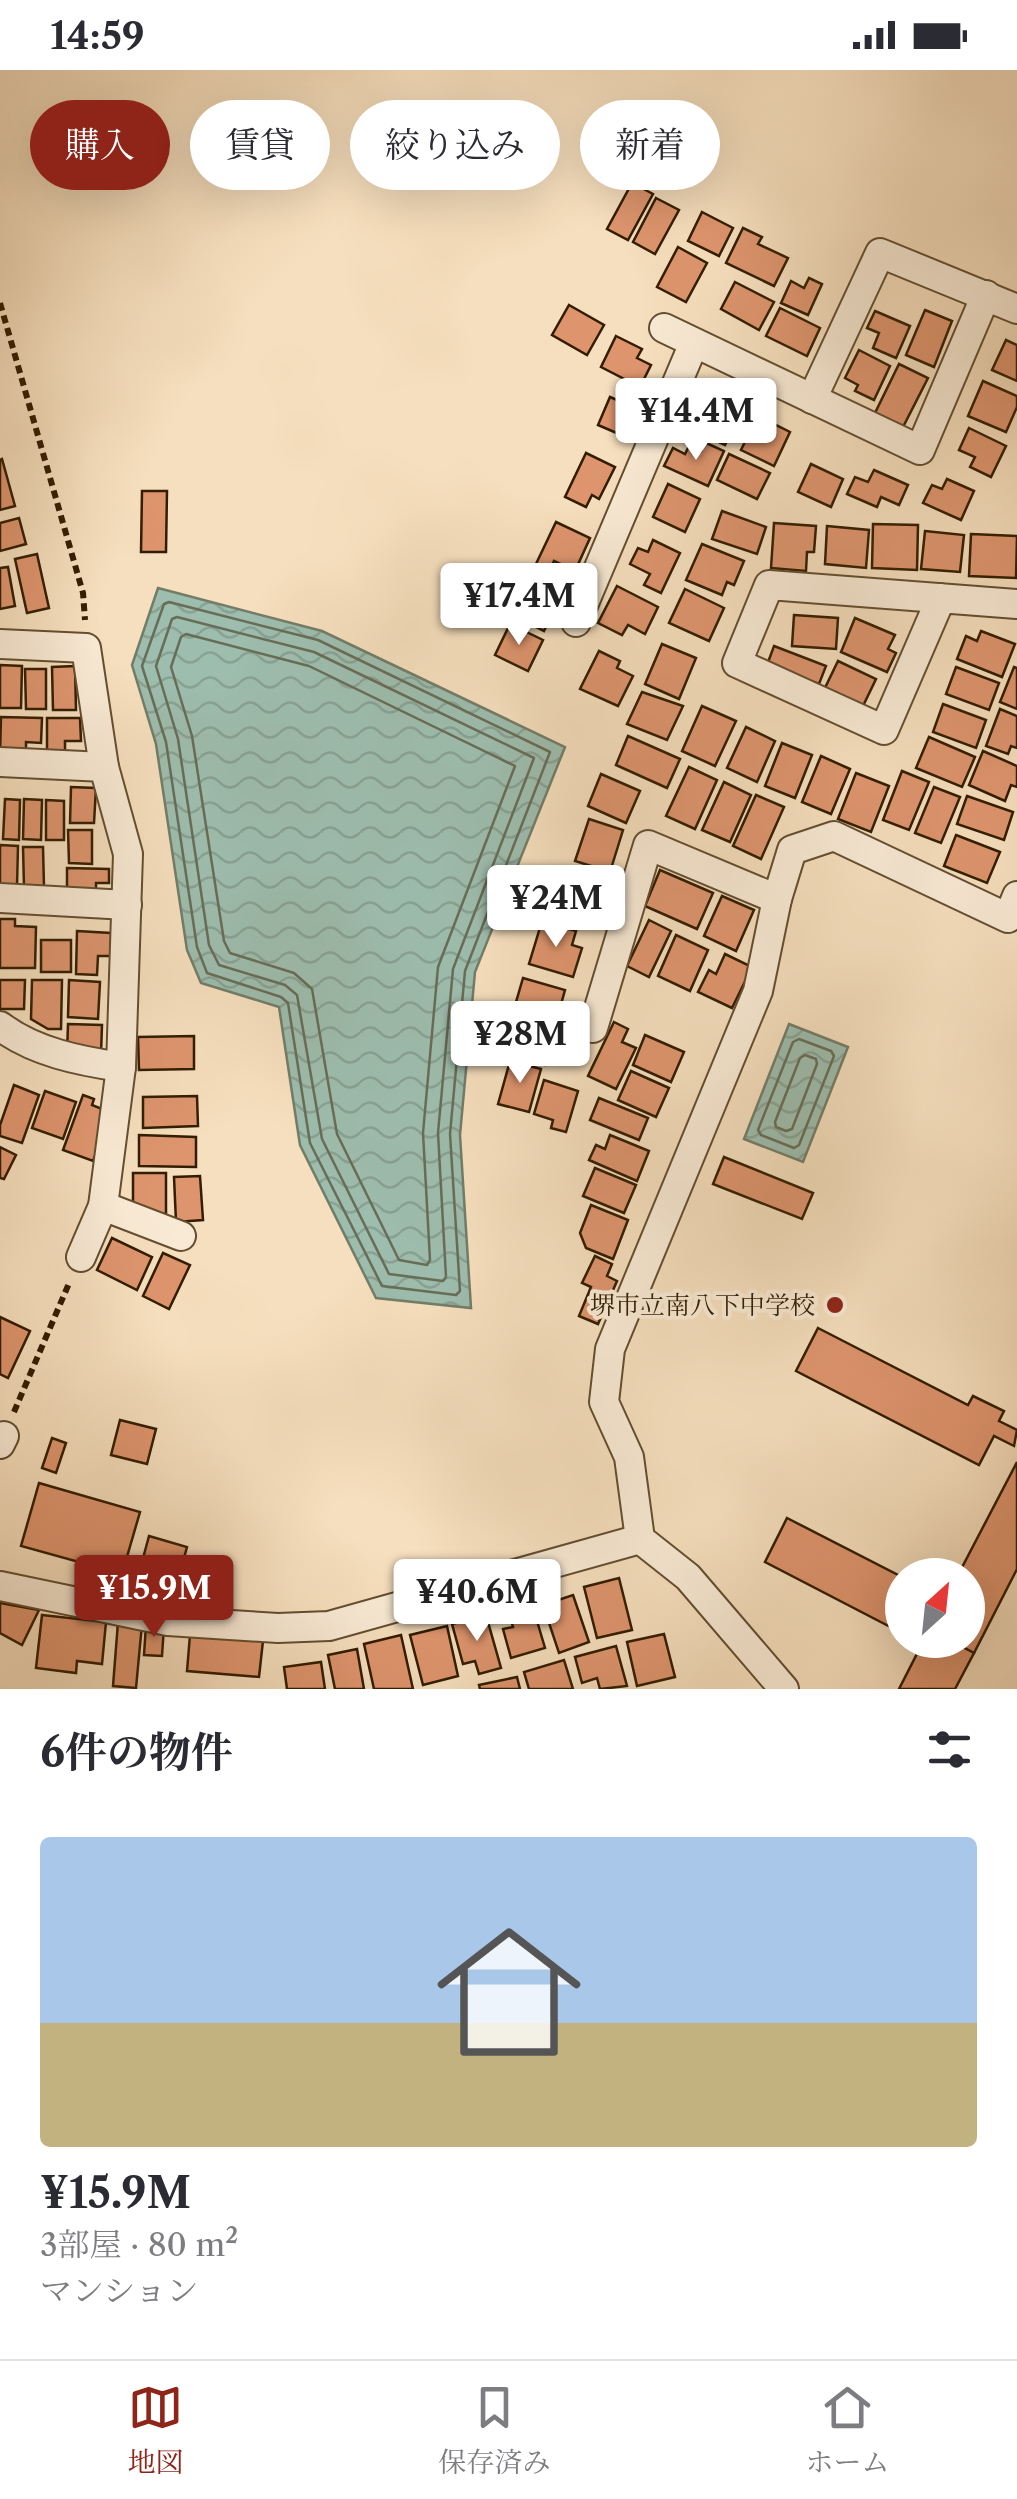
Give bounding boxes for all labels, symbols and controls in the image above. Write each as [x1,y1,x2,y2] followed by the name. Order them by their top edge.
[50,12,145,59] text: 14:59
[30,100,170,190] chip: 購入
[190,100,330,190] chip: 賃貸
[350,100,560,190] chip: 絞り込み
[580,100,720,190] chip: 新着
[615,378,777,463] pin: ¥14.4M
[637,391,755,430] text: ¥14.4M
[438,563,600,648] pin: ¥17.4M
[462,576,576,615] text: ¥17.4M
[497,865,615,950] pin: ¥24M
[509,878,603,917] text: ¥24M
[461,1001,579,1086] pin: ¥28M
[473,1014,567,1053] text: ¥28M
[590,1290,815,1321] place label: 堺市立南八下中学校
[824,1294,846,1316] marker: 堺市立南八下中学校
[73,1555,235,1640] pin: ¥15.9M
[885,1558,985,1658] north arrow
[885,1558,985,1658] map controls
[396,1559,558,1644] pin: ¥40.6M
[96,1568,212,1607] text: ¥15.9M
[416,1572,538,1611] text: ¥40.6M
[922,1722,977,1777] icon: filters
[40,1726,233,1778] text: 6件の物件
[419,1902,599,2082] icon: home
[40,2167,191,2219] text: ¥15.9M
[40,2225,238,2264] text: 3部屋 · 80 m²
[40,2271,199,2310] text: マンション
[127,2380,184,2480] tab: 地図
[438,2380,551,2480] tab: 保存済み
[805,2380,890,2480] tab: ホーム

